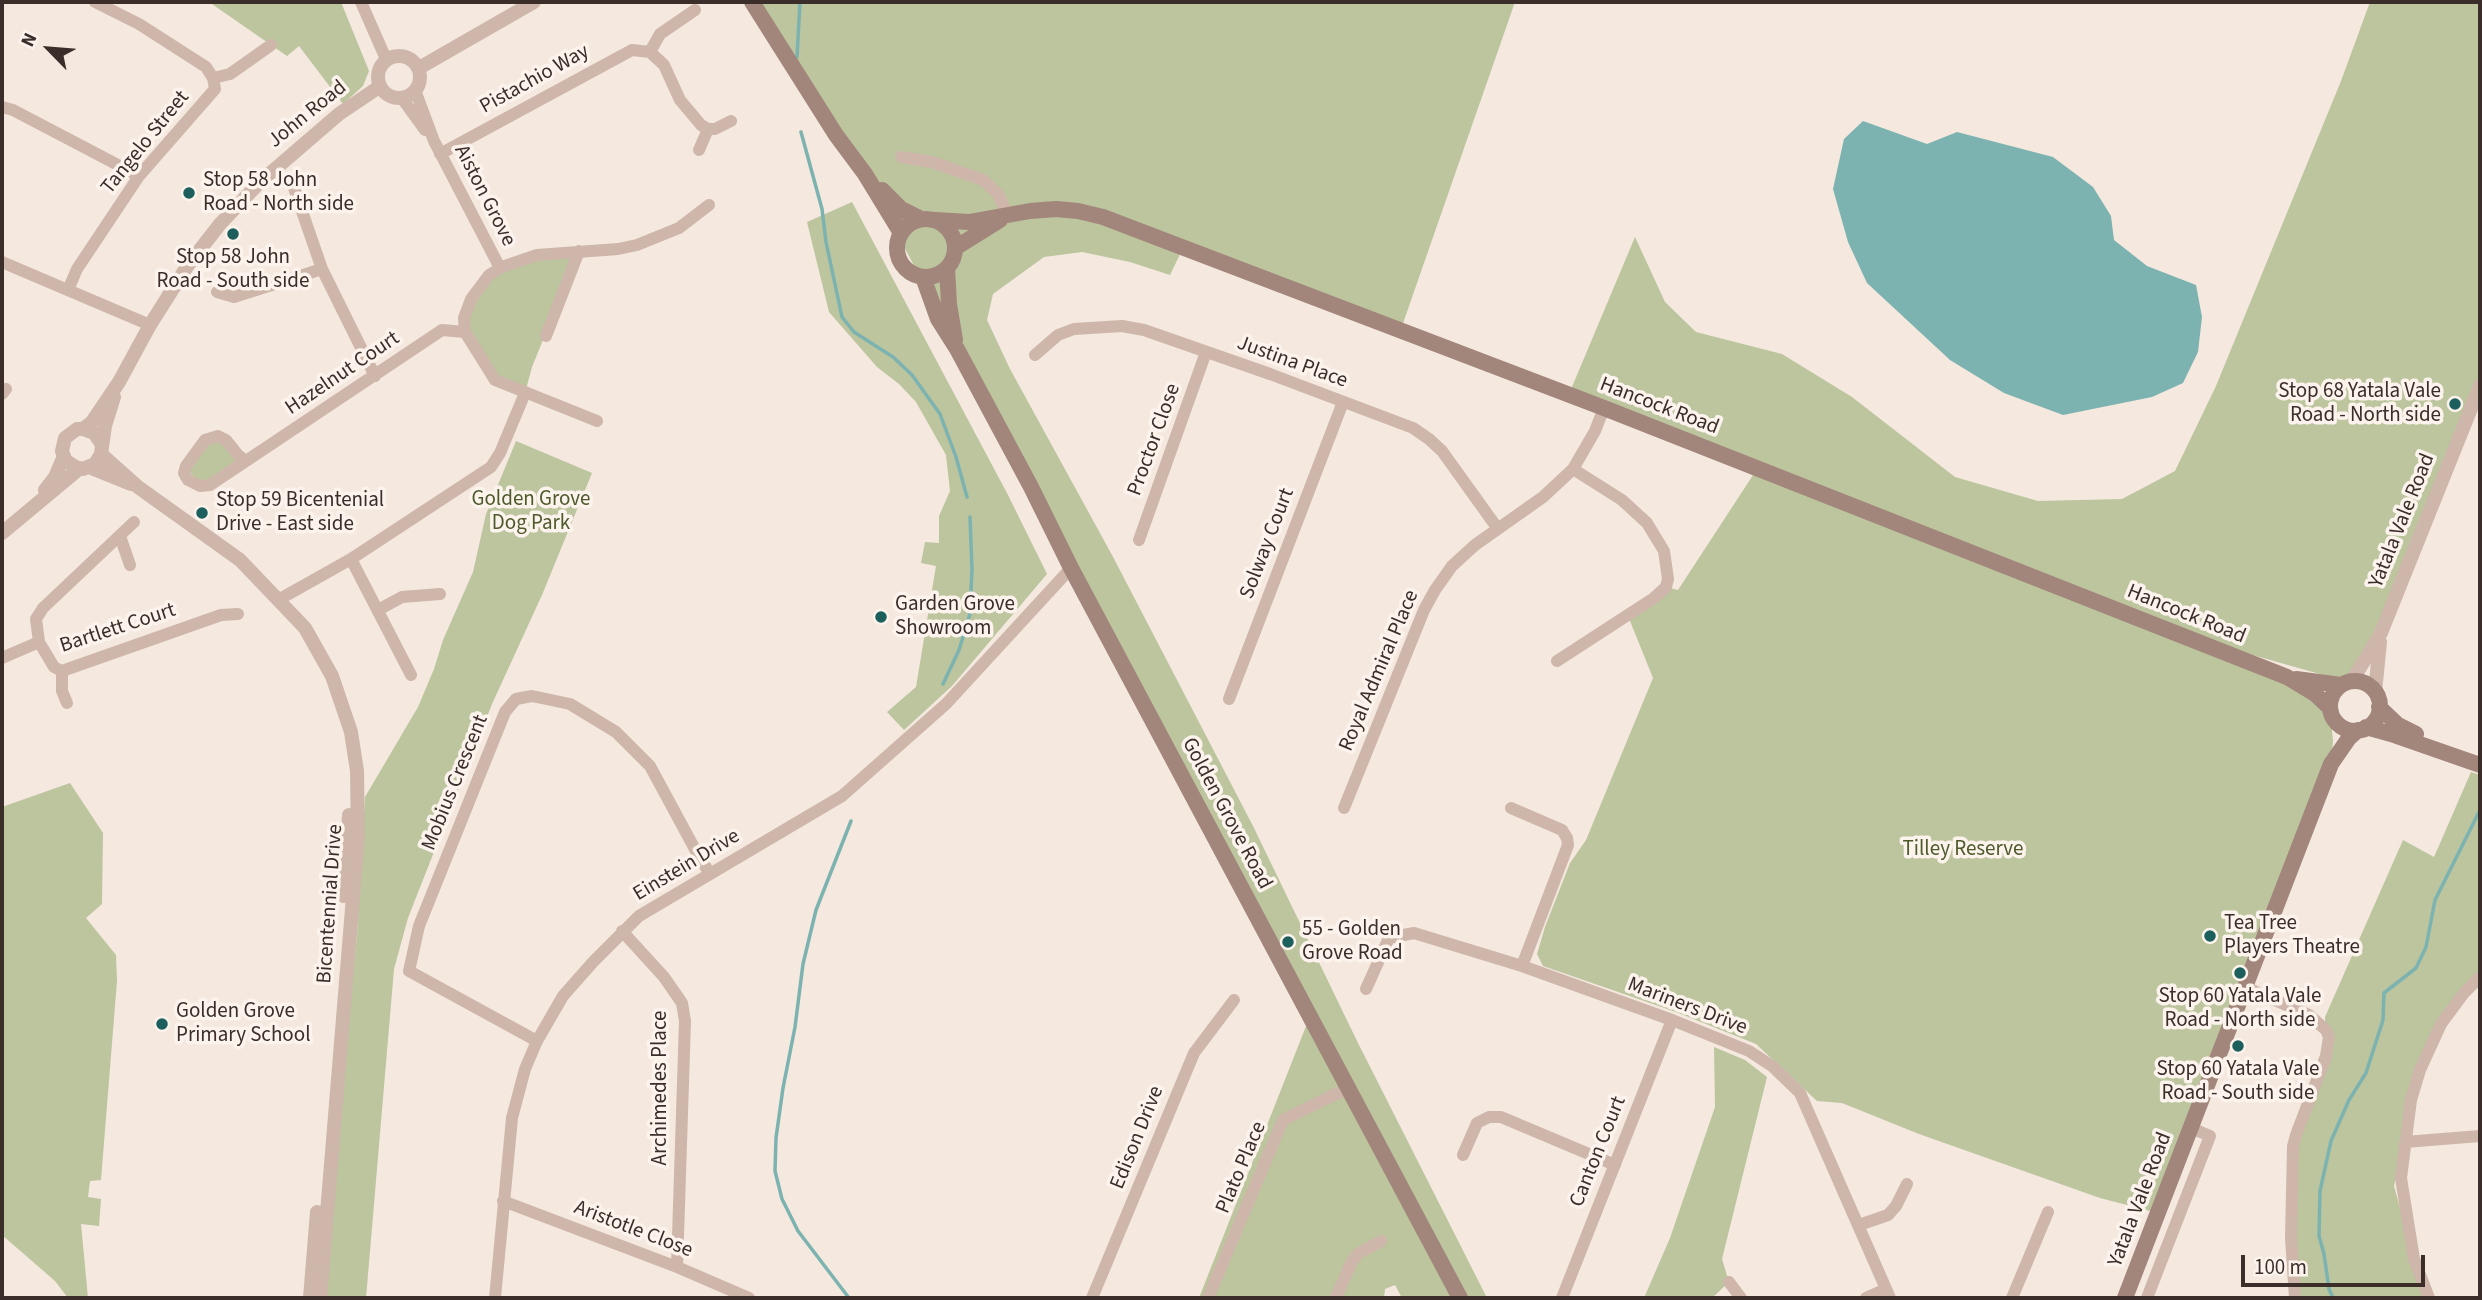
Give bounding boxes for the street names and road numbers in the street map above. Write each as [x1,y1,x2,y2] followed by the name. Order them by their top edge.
[476,40,594,120] street label: Pistachio Way
[264,76,352,154] street label: John Road
[97,86,195,200] street label: Tangelo Street
[448,141,520,251] street label: Aiston Grove
[281,327,405,421] street label: Hazelnut Court
[1233,331,1351,395] street label: Justina Place
[1596,373,1722,441] street label: Hancock Road
[1123,381,1187,499] street label: Proctor Close
[2365,450,2441,592] street label: Yatala Vale Road
[1235,485,1301,603] street label: Solway Court
[2123,580,2249,650] street label: Hancock Road
[1335,587,1425,755] street label: Royal Admiral Place
[57,598,179,660] street label: Bartlett Court
[417,711,495,855] street label: Mobius Crescent
[1175,734,1277,894] street label: Golden Grove Road
[313,824,349,984] street label: Bicentennial Drive
[629,824,745,908] street label: Einstein Drive
[1624,973,1750,1041] street label: Mariners Drive
[648,1011,674,1165] street label: Archimedes Place
[1106,1083,1170,1193] street label: Edison Drive
[1565,1093,1633,1211] street label: Canton Court
[1211,1118,1273,1218] street label: Plato Place
[2104,1129,2178,1271] street label: Yatala Vale Road
[570,1196,696,1264] street label: Aristotle Close

